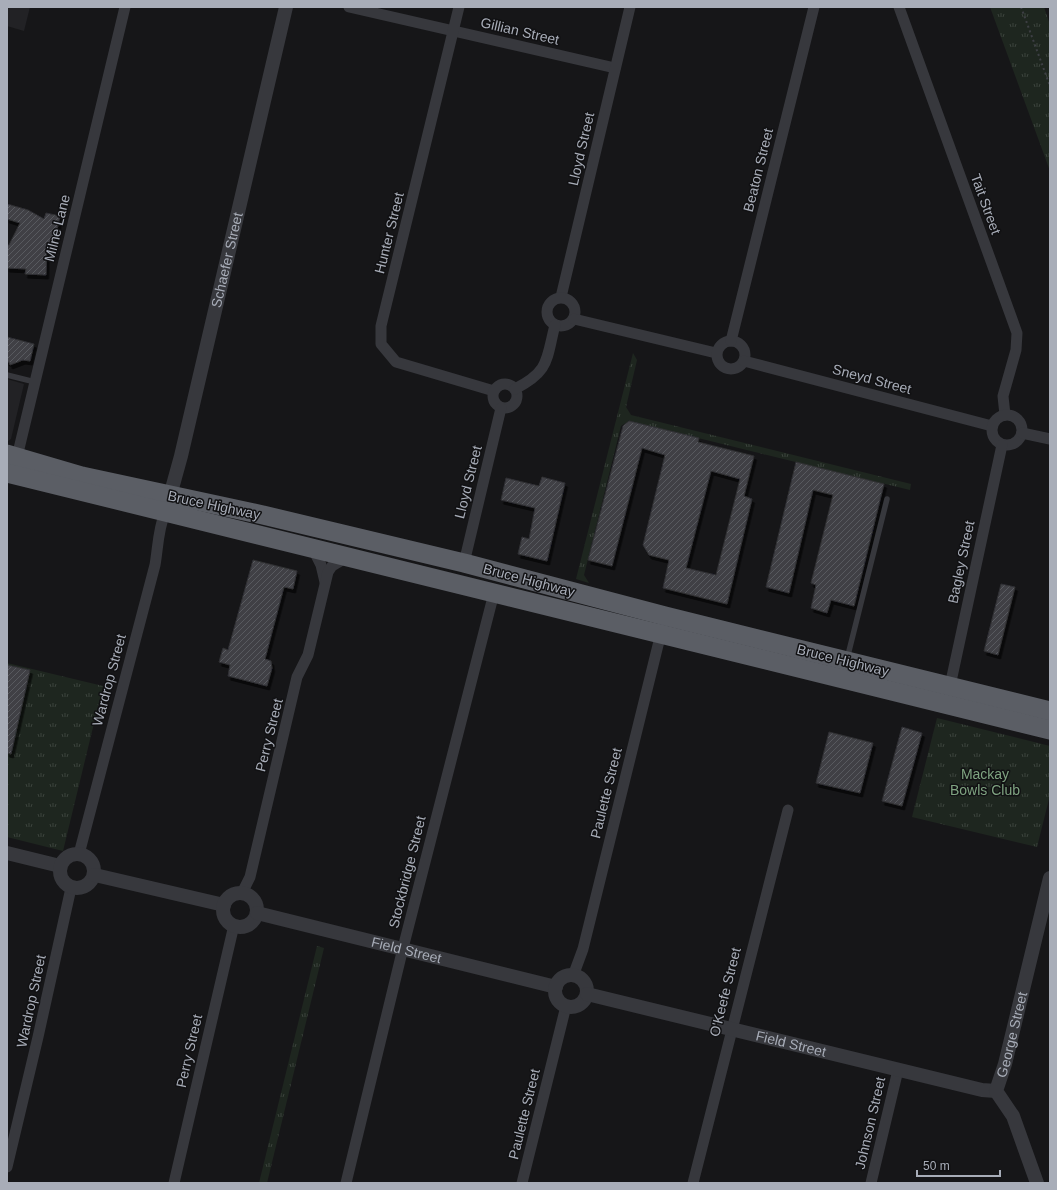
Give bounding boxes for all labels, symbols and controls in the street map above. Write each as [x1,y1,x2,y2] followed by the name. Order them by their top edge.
[479,14,561,48] street label: Gillian Street
[565,111,597,187] street label: Lloyd Street
[740,126,776,213] street label: Beaton Street
[968,172,1004,236] street label: Tait Street
[371,191,407,275] street label: Hunter Street
[41,193,73,263] street label: Milne Lane
[208,211,246,309] street label: Schaefer Street
[831,361,913,397] street label: Sneyd Street
[451,444,485,520] street label: Lloyd Street
[166,487,262,523] street label: Bruce Highway
[944,519,978,605] street label: Bagley Street
[481,560,577,600] street label: Bruce Highway
[89,632,129,728] street label: Wardrop Street
[795,641,891,679] street label: Bruce Highway
[252,697,286,773] street label: Perry Street
[587,746,625,840] street label: Paulette Street
[950,766,1020,798] park label: Mackay Bowls Club
[385,814,429,930] street label: Stockbridge Street
[370,934,443,966] street label: Field Street
[706,946,744,1038] street label: O'Keefe Street
[13,953,49,1049] street label: Wardrop Street
[993,990,1030,1080] street label: George Street
[173,1013,205,1089] street label: Perry Street
[754,1027,828,1060] street label: Field Street
[505,1067,543,1161] street label: Paulette Street
[852,1075,888,1171] street label: Johnson Street
[917,1152,1000,1178] scale bar
[923,1159,950,1173] text: 50 m

